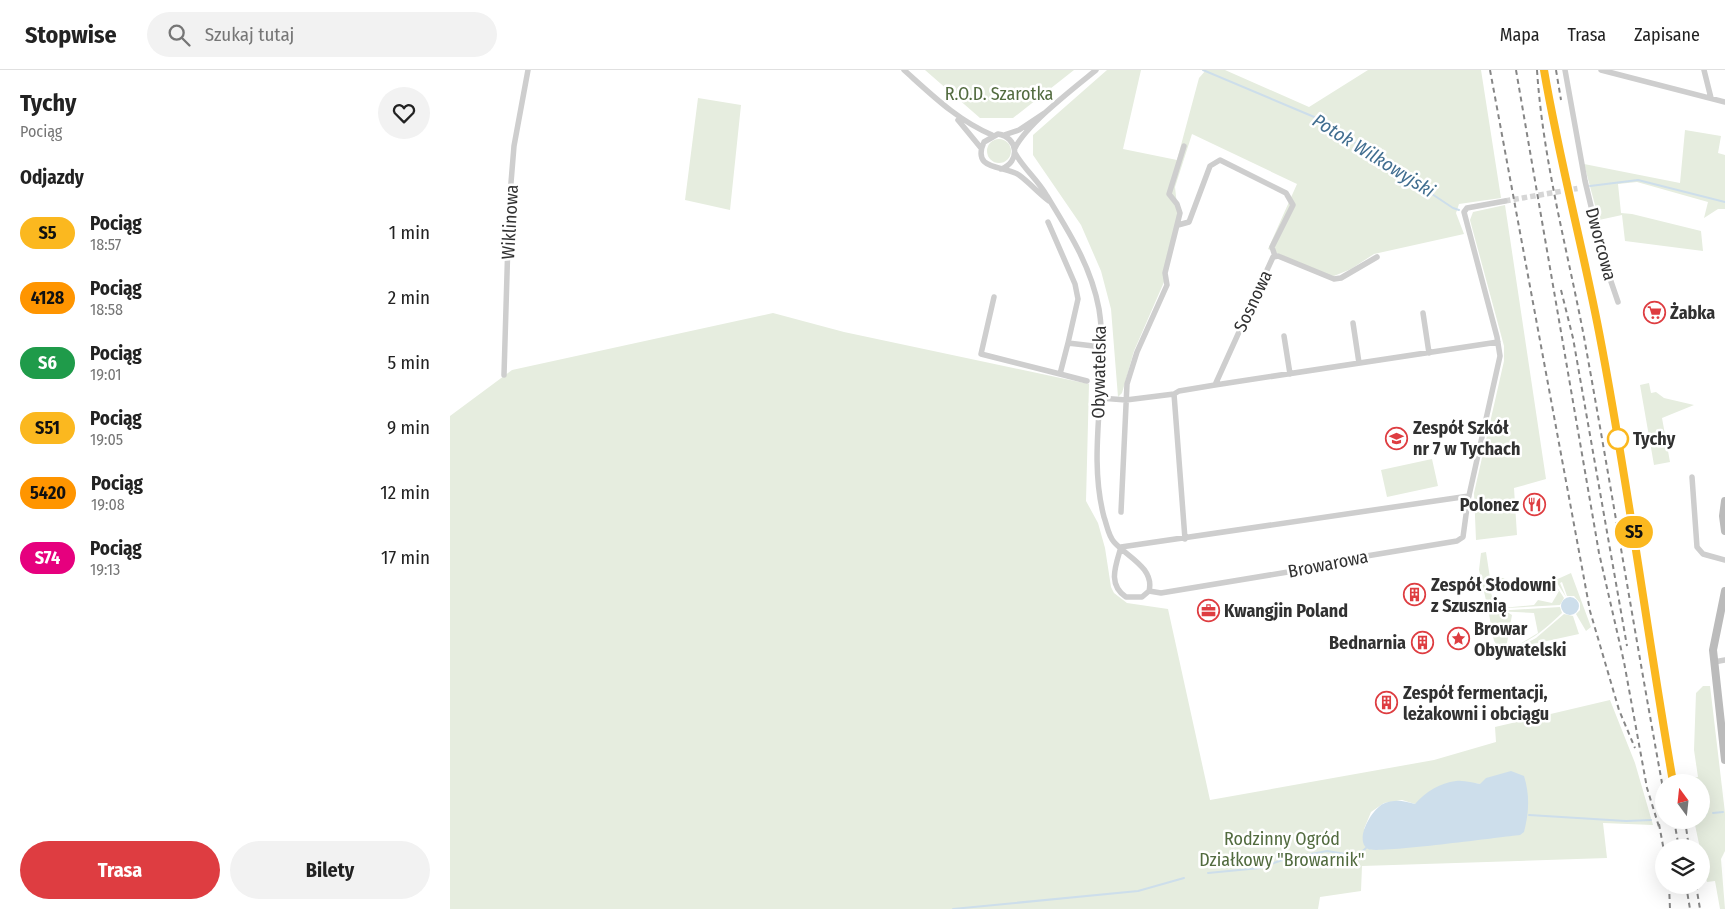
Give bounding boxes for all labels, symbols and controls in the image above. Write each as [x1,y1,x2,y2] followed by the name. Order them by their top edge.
[147,12,497,57] search box
[25,21,117,49] text: Stopwise
[165,21,193,49] icon: search
[205,23,294,46] text: Szukaj tutaj
[1500,24,1539,46] text: Mapa
[1567,24,1606,46] text: Trasa
[1634,24,1700,46] text: Zapisane
[945,83,1054,105] park label: R.O.D. Szarotka
[378,87,430,139] button: heart
[20,89,76,117] text: Tychy
[1308,109,1439,202] water label: Potok Wilkowyjski
[20,122,62,141] text: Pociąg
[20,166,84,189] text: Odjazdy
[497,184,523,260] street label: Wiklinowa
[1581,205,1621,283] street label: Dworcowa
[90,212,142,235] text: Pociąg
[389,221,430,244] text: 1 min
[38,222,57,244] text: S5
[90,235,121,254] text: 18:57
[1229,267,1277,335] street label: Sosnowa
[90,277,142,300] text: Pociąg
[388,286,430,309] text: 2 min
[31,287,64,309] text: 4128
[90,300,123,319] text: 18:58
[1642,301,1666,325] supermarket icon: Żabka
[1670,302,1715,324] place label: Żabka
[1087,325,1111,419] street label: Obywatelska
[90,342,142,365] text: Pociąg
[387,351,430,374] text: 5 min
[38,352,57,374] text: S6
[90,365,122,384] text: 19:01
[90,407,142,430] text: Pociąg
[387,416,430,439] text: 9 min
[35,417,60,439] text: S51
[1413,417,1520,460] place label: Zespół Szkół nr 7 w Tychach
[1385,426,1409,450] school or university icon: Zespół Szkół nr 7 w Tychach
[1607,428,1629,450] marker: Tychy
[1633,428,1676,450] place label: Tychy
[90,430,123,449] text: 19:05
[91,472,143,495] text: Pociąg
[380,481,430,504] text: 12 min
[30,482,66,504] text: 5420
[1523,493,1547,517] restaurant icon: Polonez
[1460,494,1519,516] place label: Polonez
[91,495,125,514] text: 19:08
[1612,516,1656,548] line badge: S5
[1625,521,1643,543] text: S5
[90,537,142,560] text: Pociąg
[1286,545,1370,583] street label: Browarowa
[381,546,430,569] text: 17 min
[35,547,60,569] text: S74
[90,560,120,579] text: 19:13
[1431,574,1556,617] place label: Zespół Słodowni z Szusznią
[1403,583,1427,607] building icon: Zespół Słodowni z Szusznią
[1196,599,1220,623] office icon: Kwangjin Poland
[1224,600,1348,622] place label: Kwangjin Poland
[1474,618,1566,661] place label: Browar Obywatelski
[1446,627,1470,651] place icon: Browar Obywatelski
[1410,631,1434,655] building icon: Bednarnia
[1329,632,1406,654] place label: Bednarnia
[1403,682,1549,725] place label: Zespół fermentacji, leżakowni i obciągu
[1375,691,1399,715] building icon: Zespół fermentacji, leżakowni i obciągu
[1655,774,1710,829] north arrow
[1655,774,1710,894] map controls
[1199,828,1365,871] park label: Rodzinny Ogród Działkowy "Browarnik"
[1655,839,1710,894] button: layers
[20,841,220,899] button: Trasa
[230,841,430,899] button: Bilety

